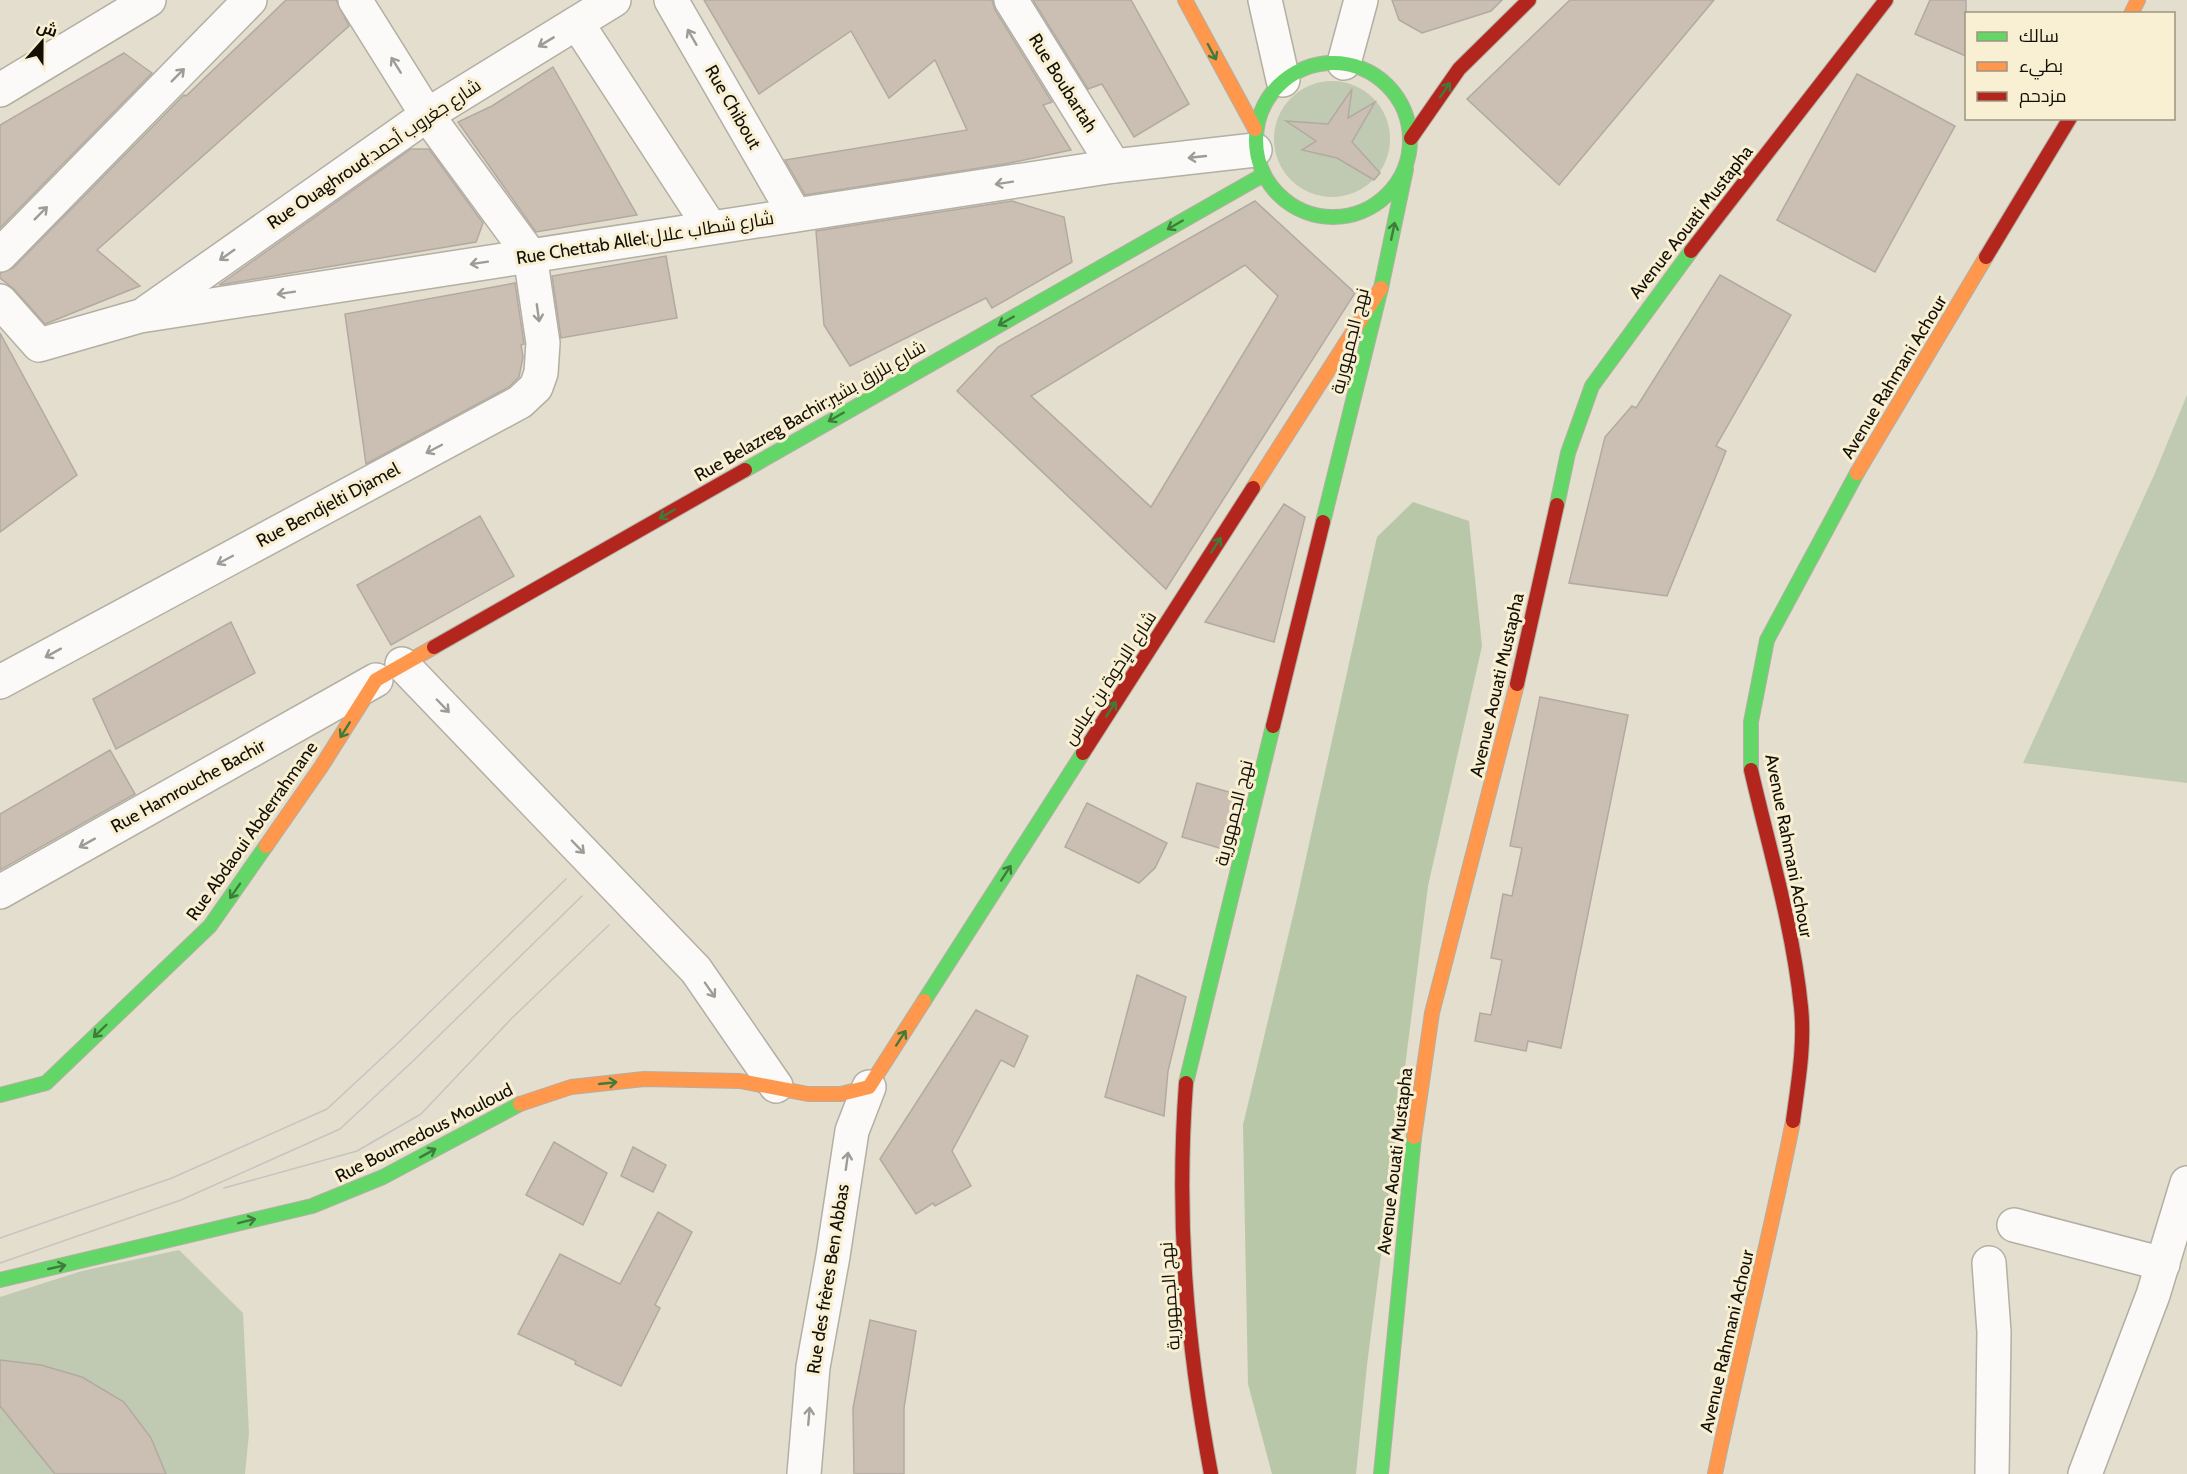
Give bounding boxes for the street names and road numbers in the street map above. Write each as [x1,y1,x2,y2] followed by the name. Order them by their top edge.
[1024,30,1102,136] street label: Rue Boubartah
[700,61,766,153] street label: Rue Chibout
[263,74,486,235] street label: Rue Ouaghroud;شارع جغروب أحمد
[1624,141,1758,303] street label: Avenue Aouati Mustapha
[515,207,776,270] street label: Rue Chettab Allel;شارع شطاب علال
[1326,286,1375,397] street label: نهج الجمهورية
[1837,291,1952,463] street label: Avenue Rahmani Achour
[691,336,930,487] street label: Rue Belazreg Bachir;شارع بلزرق بشير
[253,458,404,552] street label: Rue Bendjelti Djamel
[1465,591,1529,779] street label: Avenue Aouati Mustapha
[1059,607,1162,749] street label: شارع الإخوة بن عباس
[107,734,269,838] street label: Rue Hamrouche Bachir
[182,737,322,925] street label: Rue Abdaoui Abderrahmane
[1760,752,1818,940] street label: Avenue Rahmani Achour
[1210,758,1259,869] street label: نهج الجمهورية
[1373,1066,1417,1256] street label: Avenue Aouati Mustapha
[331,1079,517,1187] street label: Rue Boumedous Mouloud
[802,1182,854,1376] street label: Rue des frères Ben Abbas
[1155,1241,1186,1351] street label: نهج الجمهورية
[1695,1247,1759,1434] street label: Avenue Rahmani Achour

